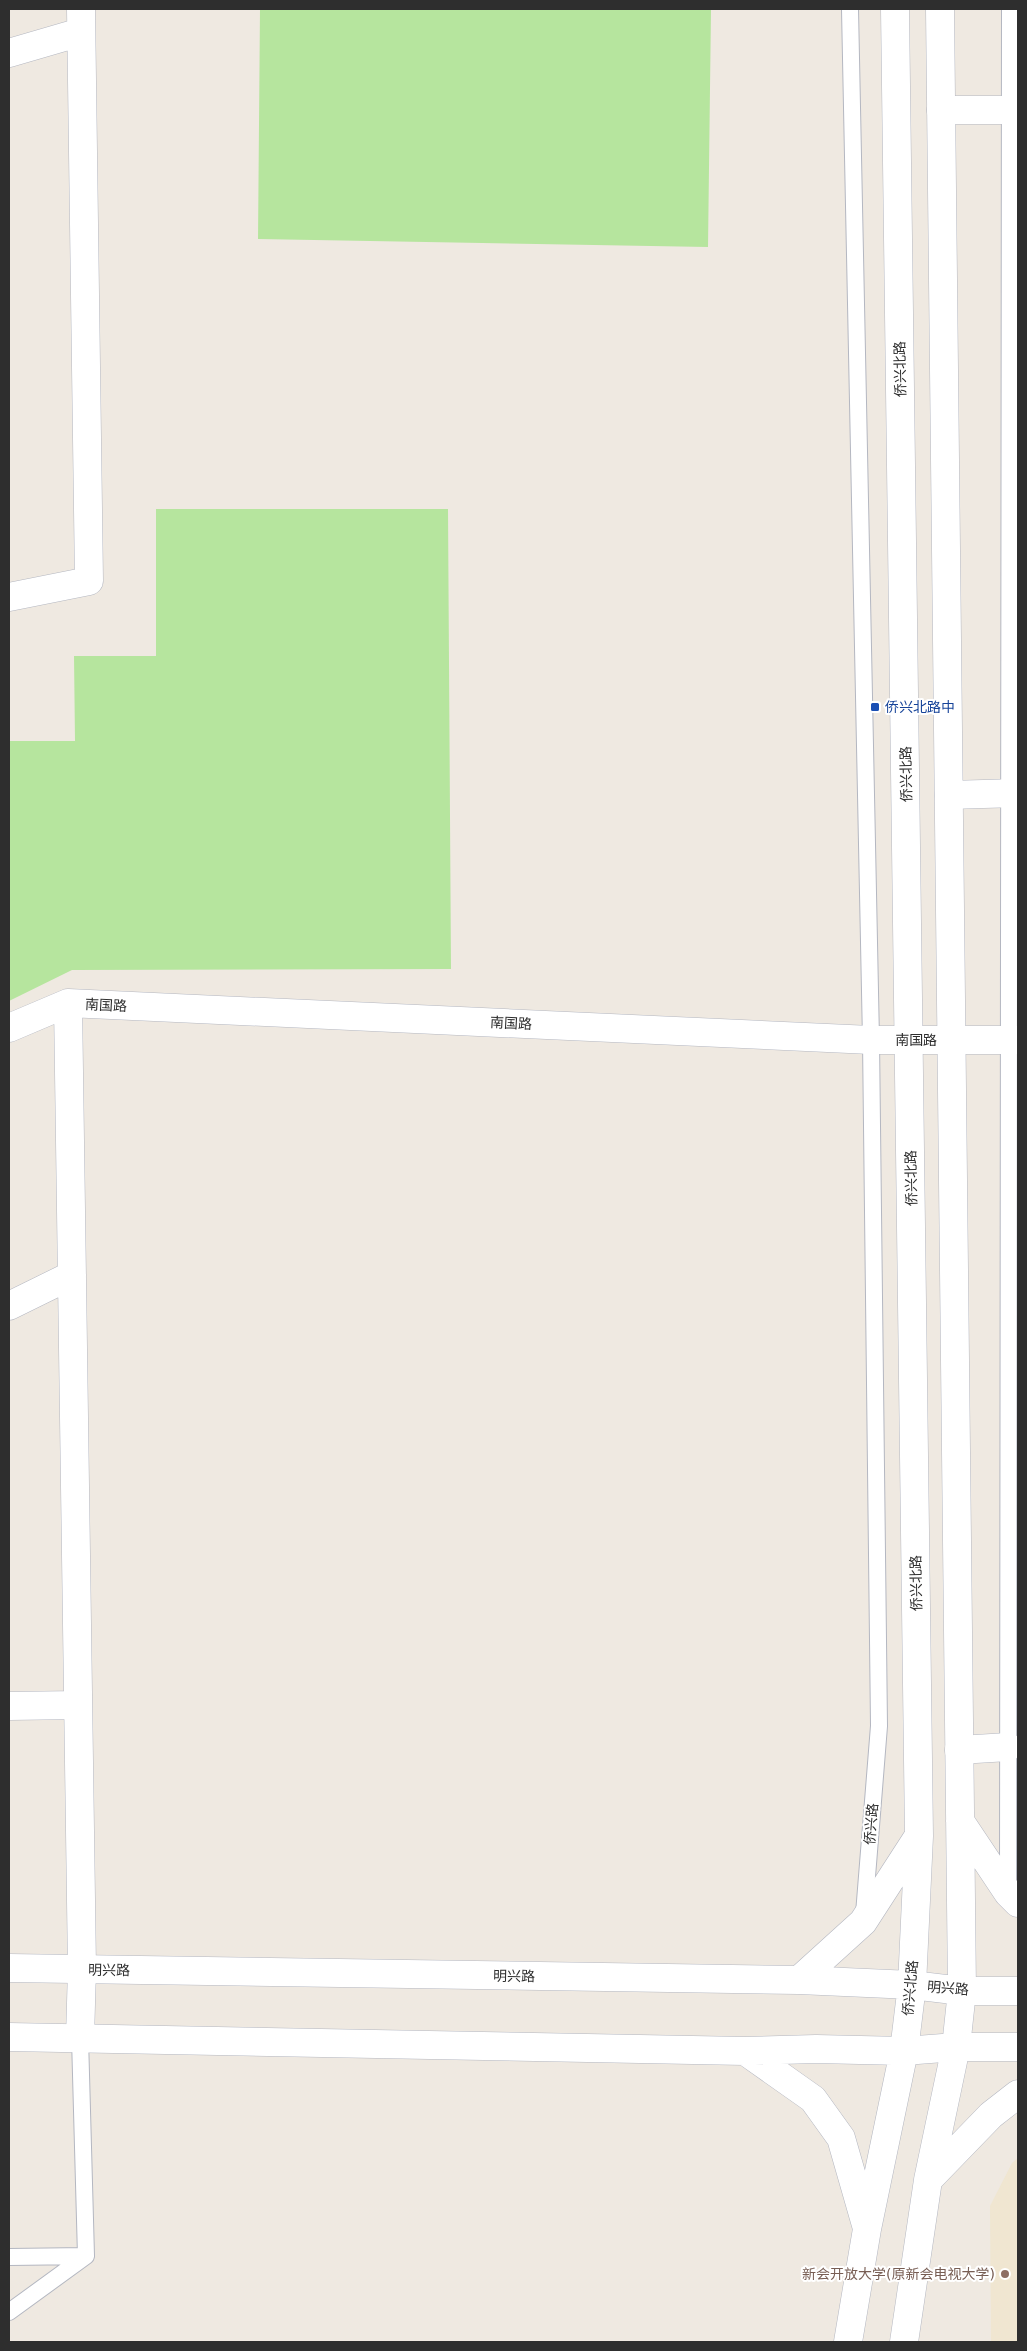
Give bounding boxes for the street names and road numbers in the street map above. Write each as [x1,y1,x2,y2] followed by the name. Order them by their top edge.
[892,341,908,397] street label: 侨兴北路
[898,746,914,802] street label: 侨兴北路
[85,996,127,1014] street label: 南国路
[490,1014,532,1032] street label: 南国路
[895,1032,937,1048] street label: 南国路
[903,1150,919,1206] street label: 侨兴北路
[908,1555,924,1611] street label: 侨兴北路
[861,1802,881,1846] street label: 侨兴路
[900,1959,920,2017] street label: 侨兴北路
[88,1962,130,1978] street label: 明兴路
[493,1968,535,1984] street label: 明兴路
[926,1978,970,1998] street label: 明兴路

